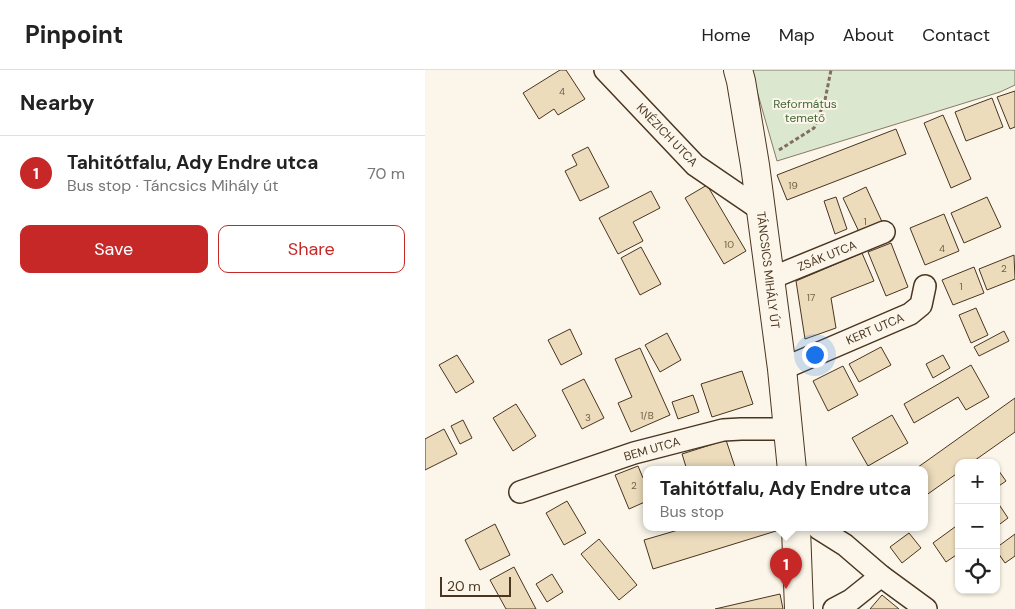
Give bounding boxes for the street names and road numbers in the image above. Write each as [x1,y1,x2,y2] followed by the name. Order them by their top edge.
[633,100,701,170] street label: KNÉZICH UTCA
[753,210,783,330] street label: TÁNCSICS MIHÁLY ÚT
[795,237,859,275] street label: ZSÁK UTCA
[844,310,906,348] street label: KERT UTCA
[622,433,682,465] street label: BEM UTCA

